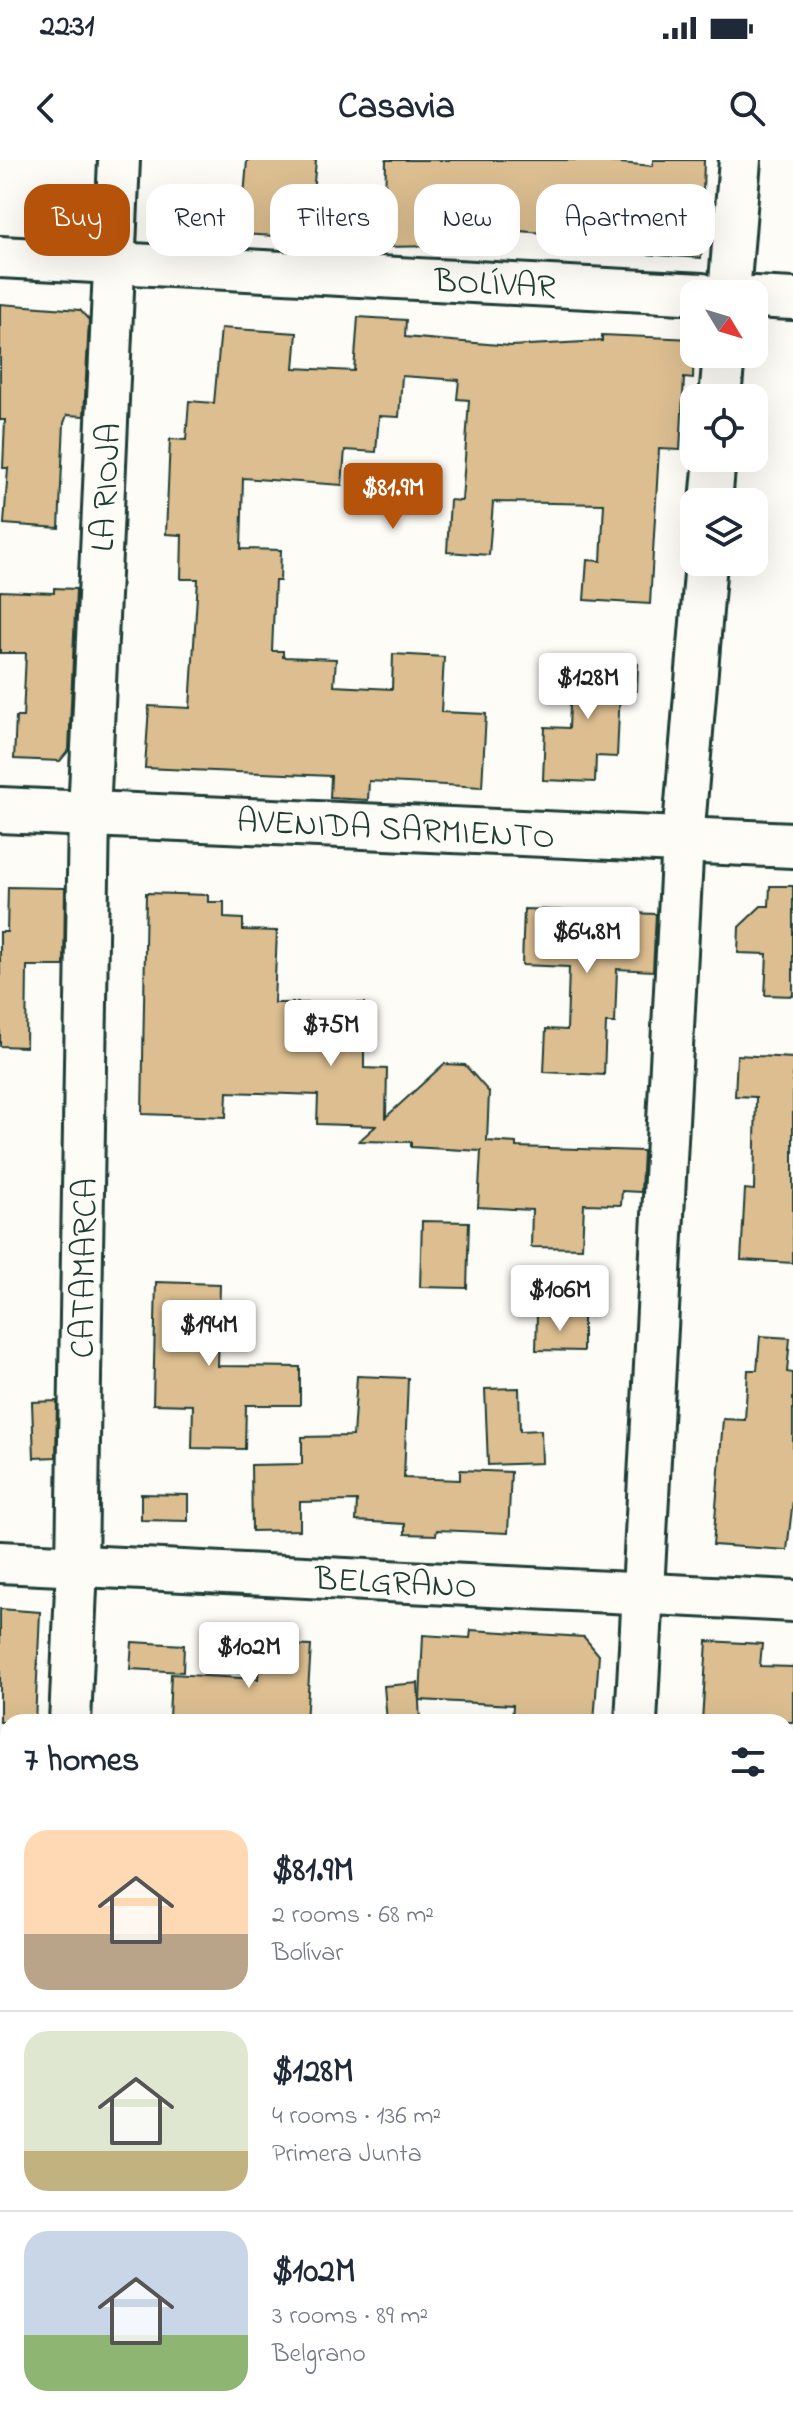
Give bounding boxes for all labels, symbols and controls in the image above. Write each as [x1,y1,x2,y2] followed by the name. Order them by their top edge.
[40,6,94,50] text: 22:31
[338,82,455,135] text: Casavia
[24,86,68,130] icon: back
[725,86,769,130] icon: search
[24,184,130,256] chip: Buy
[146,184,254,256] chip: Rent
[270,184,398,256] chip: Filters
[414,184,520,256] chip: New
[536,184,715,256] chip: Apartment
[432,258,557,314] street label: BOLÍVAR
[680,280,768,368] north arrow
[680,280,768,576] map controls
[680,384,768,472] button: locate
[80,422,136,553] street label: LA RIOJA
[328,463,458,531] pin: $81.9M
[362,470,424,508] text: $81.9M
[680,488,768,576] button: layers
[532,653,644,721] pin: $128M
[557,660,619,698] text: $128M
[235,798,556,864] street label: AVENIDA SARMIENTO
[522,907,652,975] pin: $64.8M
[553,914,621,952] text: $64.8M
[284,1000,378,1068] pin: $75M
[302,1007,360,1045] text: $75M
[59,1177,113,1359] street label: CATAMARCA
[504,1265,616,1333] pin: $106M
[529,1272,591,1310] text: $106M
[153,1300,265,1368] pin: $194M
[180,1307,238,1345] text: $194M
[312,1556,478,1614] street label: BELGRANO
[193,1622,305,1690] pin: $102M
[217,1629,281,1667] text: $102M
[24,1737,139,1787] text: 7 homes
[726,1740,770,1784] icon: filters
[272,1847,354,1897] text: $81.9M
[88,1862,184,1958] icon: home
[272,1897,434,1935] text: 2 rooms · 68 m²
[272,1935,343,1973] text: Bolívar
[272,2048,354,2098] text: $128M
[88,2063,184,2159] icon: home
[272,2098,441,2136] text: 4 rooms · 136 m²
[272,2136,422,2174] text: Primera Junta
[272,2248,356,2298] text: $102M
[88,2263,184,2359] icon: home
[272,2298,428,2336] text: 3 rooms · 89 m²
[272,2336,366,2374] text: Belgrano

